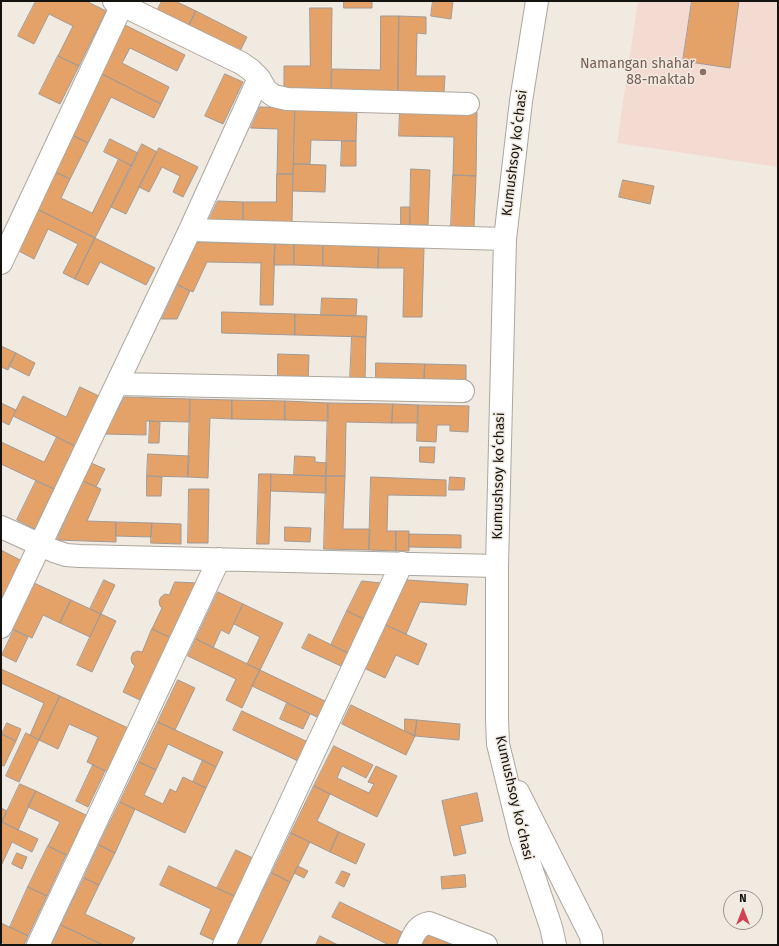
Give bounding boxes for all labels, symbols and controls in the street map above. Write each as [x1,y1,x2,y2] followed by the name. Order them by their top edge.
[580,56,695,88] place label: Namangan shahar 88-maktab
[698,67,708,77] marker: Namangan shahar 88-maktab
[499,89,531,217] street label: Kumushsoy koʻchasi
[489,412,509,540] street label: Kumushsoy koʻchasi
[491,734,537,862] street label: Kumushsoy koʻchasi
[723,890,763,930] north arrow
[739,892,747,905] text: N

